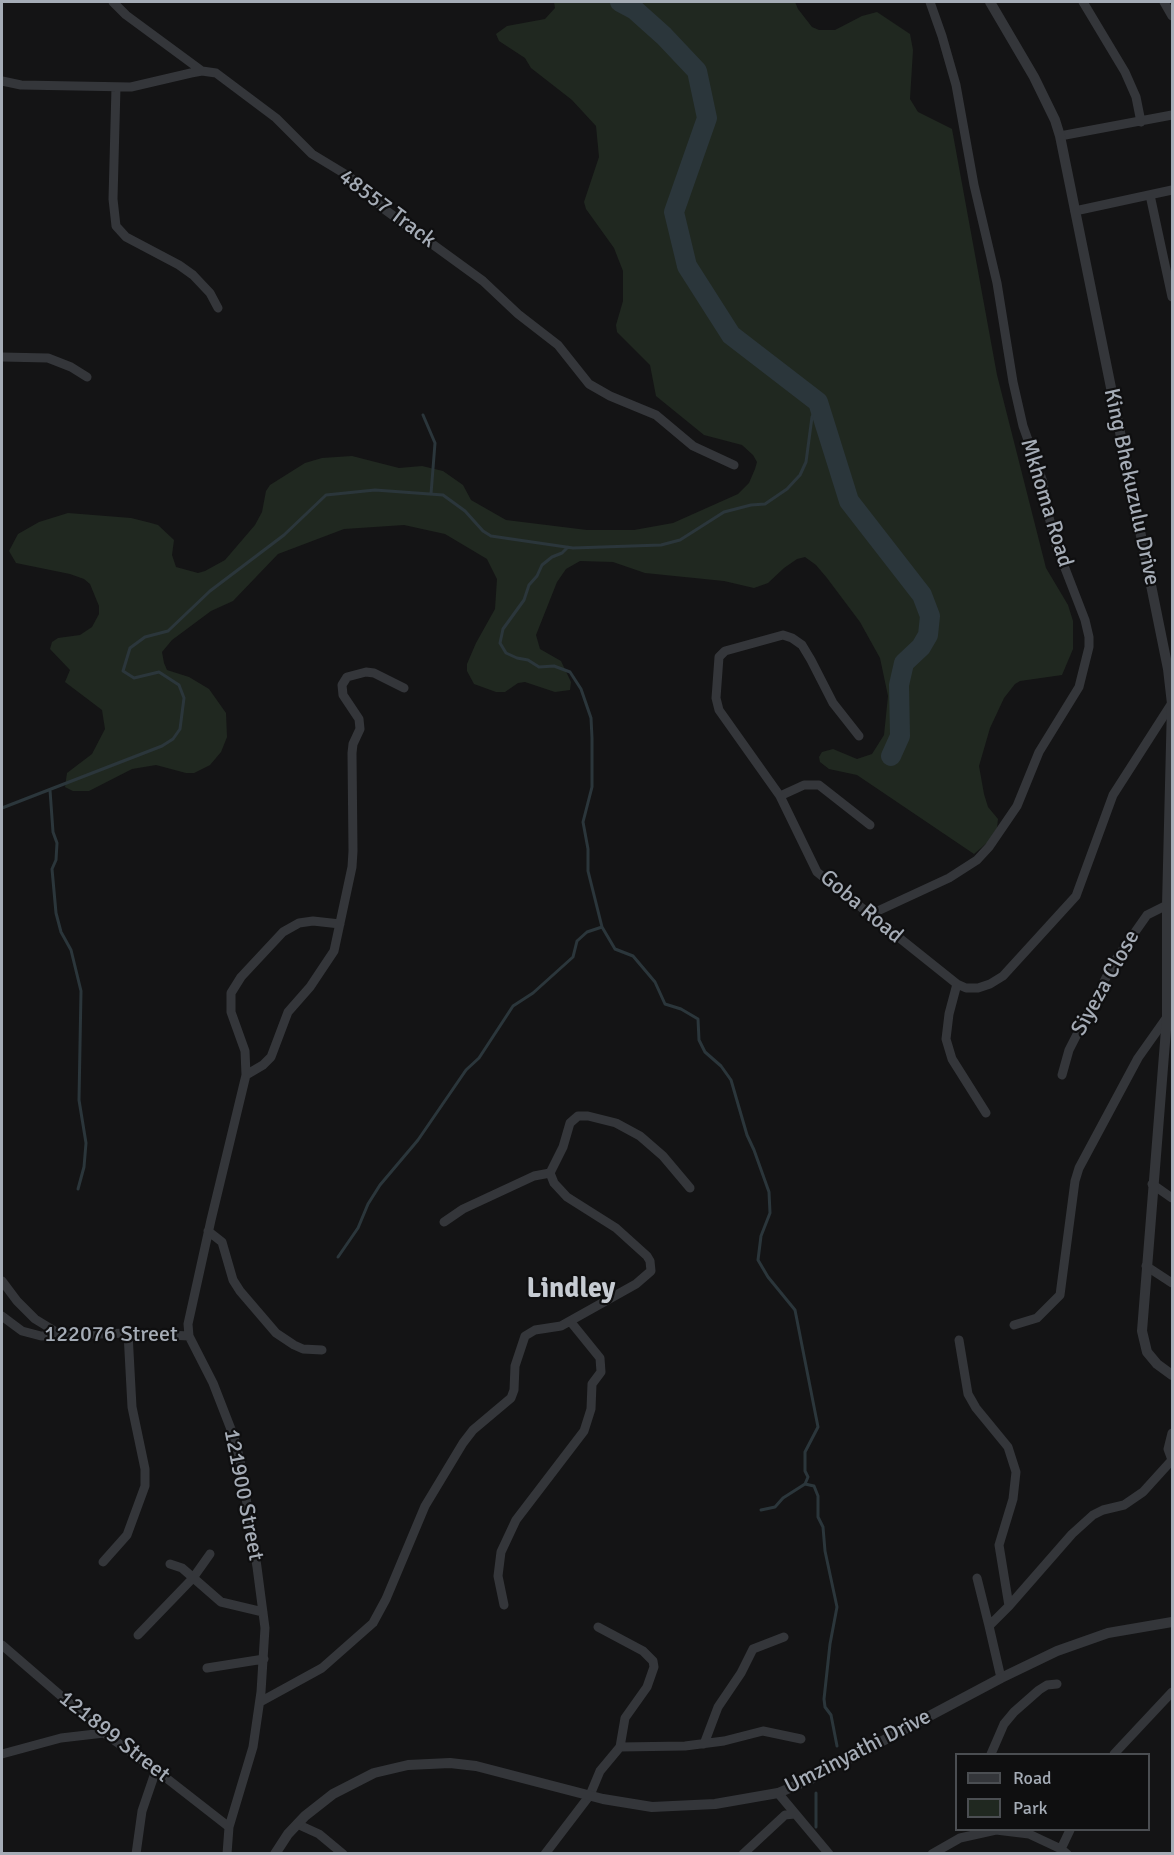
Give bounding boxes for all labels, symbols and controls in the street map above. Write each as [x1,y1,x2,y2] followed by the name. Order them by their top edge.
[333,164,441,254] street label: 48557 Track
[1097,386,1165,588] street label: King Bhekuzulu Drive
[1014,436,1078,570] street label: Mkhoma Road
[814,865,908,949] street label: Goba Road
[1066,926,1146,1040] street label: Siyeza Close
[526,1273,616,1307] district label: Lindley
[44,1322,178,1348] street label: 122076 Street
[217,1427,269,1563] street label: 121900 Street
[53,1686,175,1788] street label: 121899 Street
[781,1704,935,1800] street label: Umzinyathi Drive
[955,1753,1150,1831] legend
[1013,1767,1052,1789] text: Road
[1013,1797,1048,1819] text: Park

